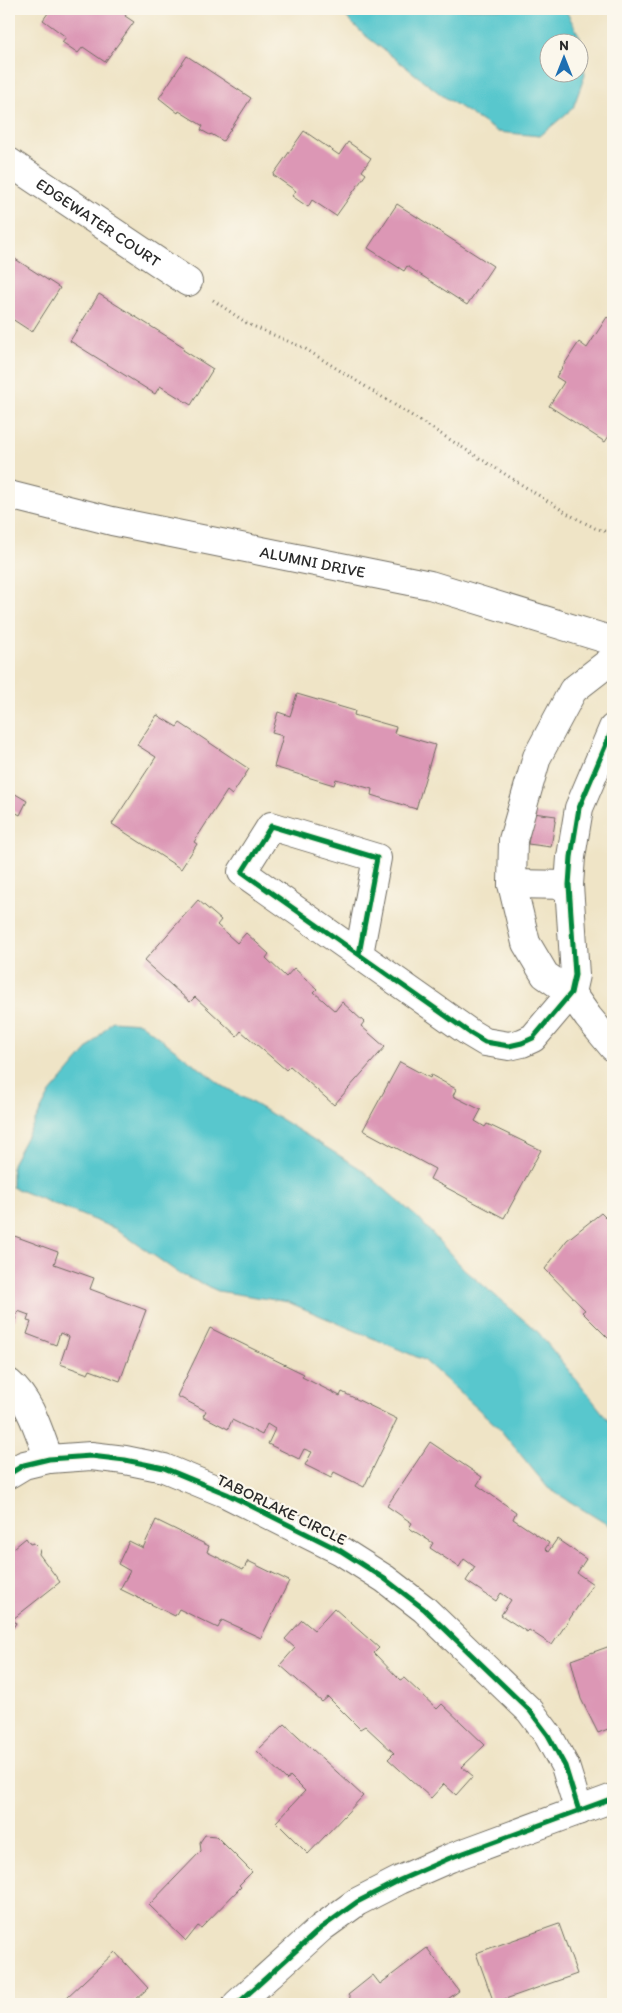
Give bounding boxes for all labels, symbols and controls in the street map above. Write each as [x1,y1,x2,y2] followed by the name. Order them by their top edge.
[540,32,590,82] north arrow
[559,37,569,54] text: N
[33,174,164,271] street label: EDGEWATER COURT
[258,542,367,582] street label: ALUMNI DRIVE
[214,1470,350,1549] street label: TABORLAKE CIRCLE

